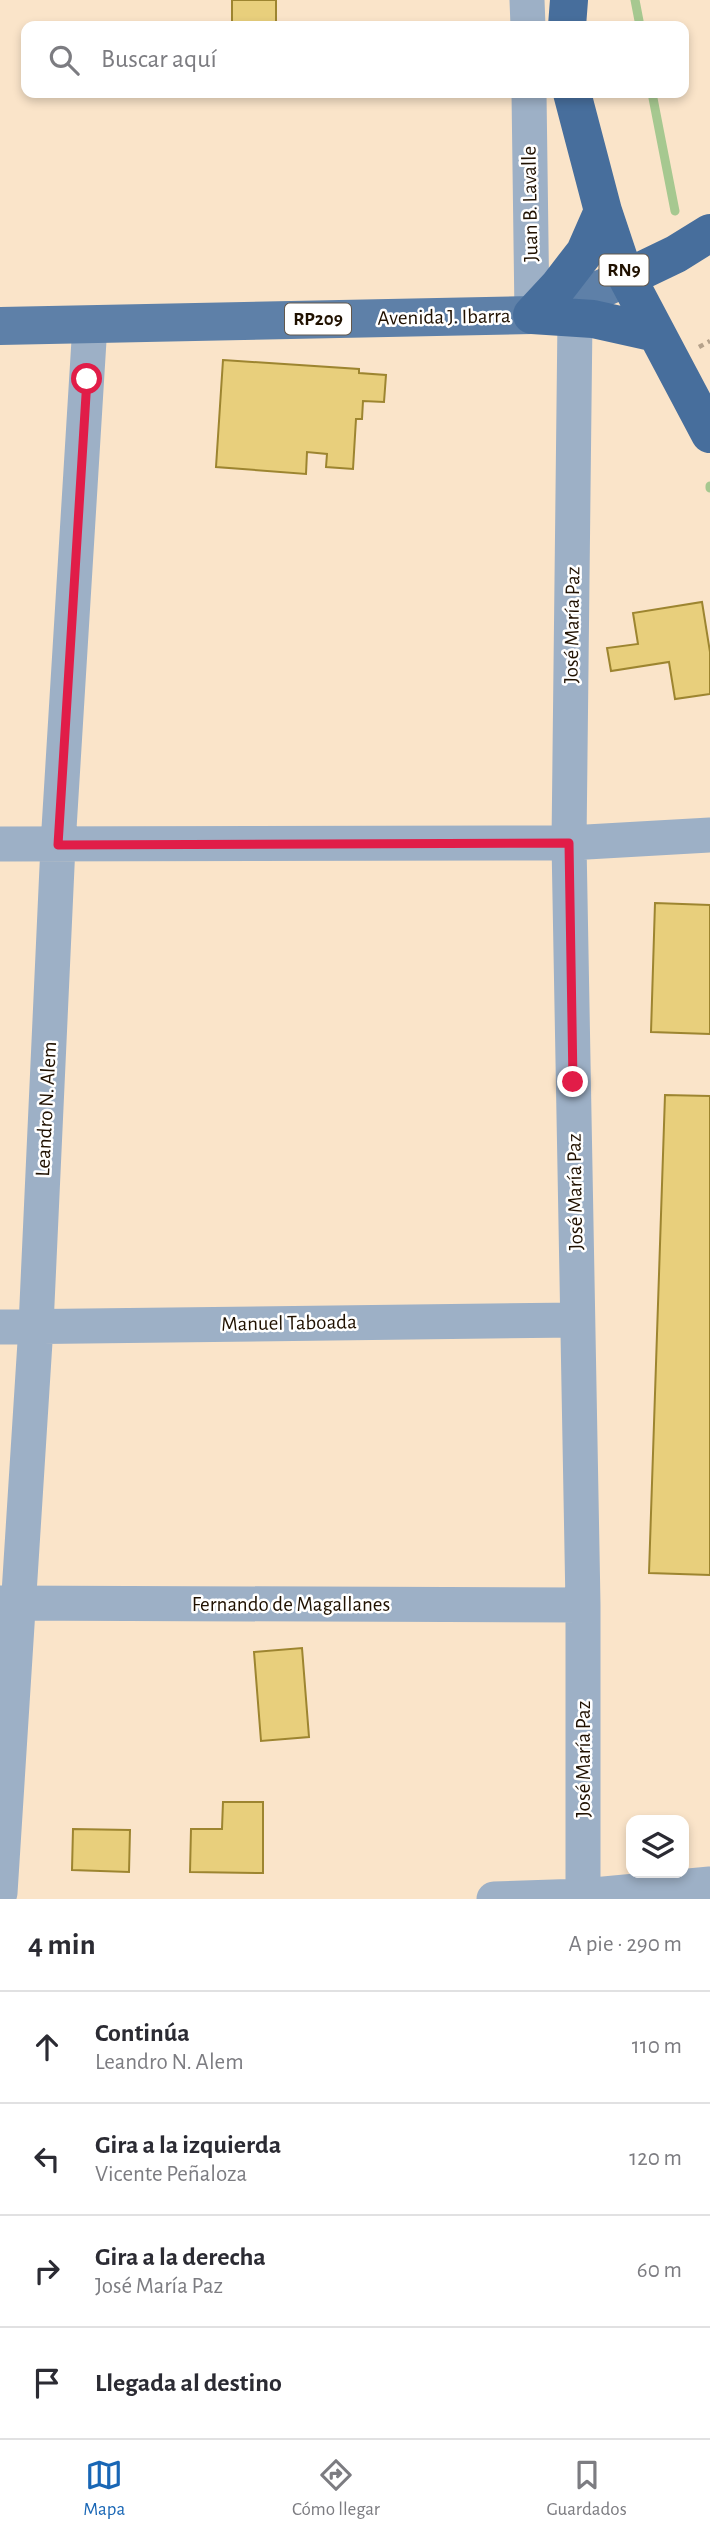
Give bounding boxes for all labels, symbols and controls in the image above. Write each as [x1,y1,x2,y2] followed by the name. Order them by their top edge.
[21,21,689,98] search box
[45,41,83,79] icon: search
[101,46,217,72] text: Buscar aquí
[518,146,542,262] street label: Juan B. Lavalle
[600,254,648,286] road number: RN9
[285,304,351,334] road number: RP209
[377,305,511,329] street label: Avenida J. Ibarra
[71,363,102,394] route start
[560,566,584,684] street label: José María Paz
[32,1041,60,1177] street label: Leandro N. Alem
[557,1066,588,1097] route end
[563,1133,587,1251] street label: José María Paz
[221,1311,357,1335] street label: Manuel Taboada
[192,1594,390,1615] street label: Fernando de Magallanes
[573,1701,594,1817] street label: José María Paz
[626,1815,689,1878] map controls
[626,1815,689,1878] button: layers
[28,1930,96,1960] text: 4 min
[569,1933,682,1956] text: A pie · 290 m
[95,2020,190,2046] text: Continúa
[28,2028,66,2066] icon: ahead
[632,2035,682,2058] text: 110 m
[95,2051,244,2074] text: Leandro N. Alem
[95,2132,281,2158] text: Gira a la izquierda
[28,2140,66,2178] icon: left
[629,2147,682,2170] text: 120 m
[95,2163,247,2186] text: Vicente Peñaloza
[95,2244,266,2270] text: Gira a la derecha
[28,2252,66,2290] icon: right
[637,2259,682,2282] text: 60 m
[95,2275,223,2298] text: José María Paz
[28,2364,66,2402] icon: arrive
[95,2370,282,2396] text: Llegada al destino
[83,2456,125,2521] tab: Mapa
[292,2456,380,2521] tab: Cómo llegar
[546,2456,627,2521] tab: Guardados

